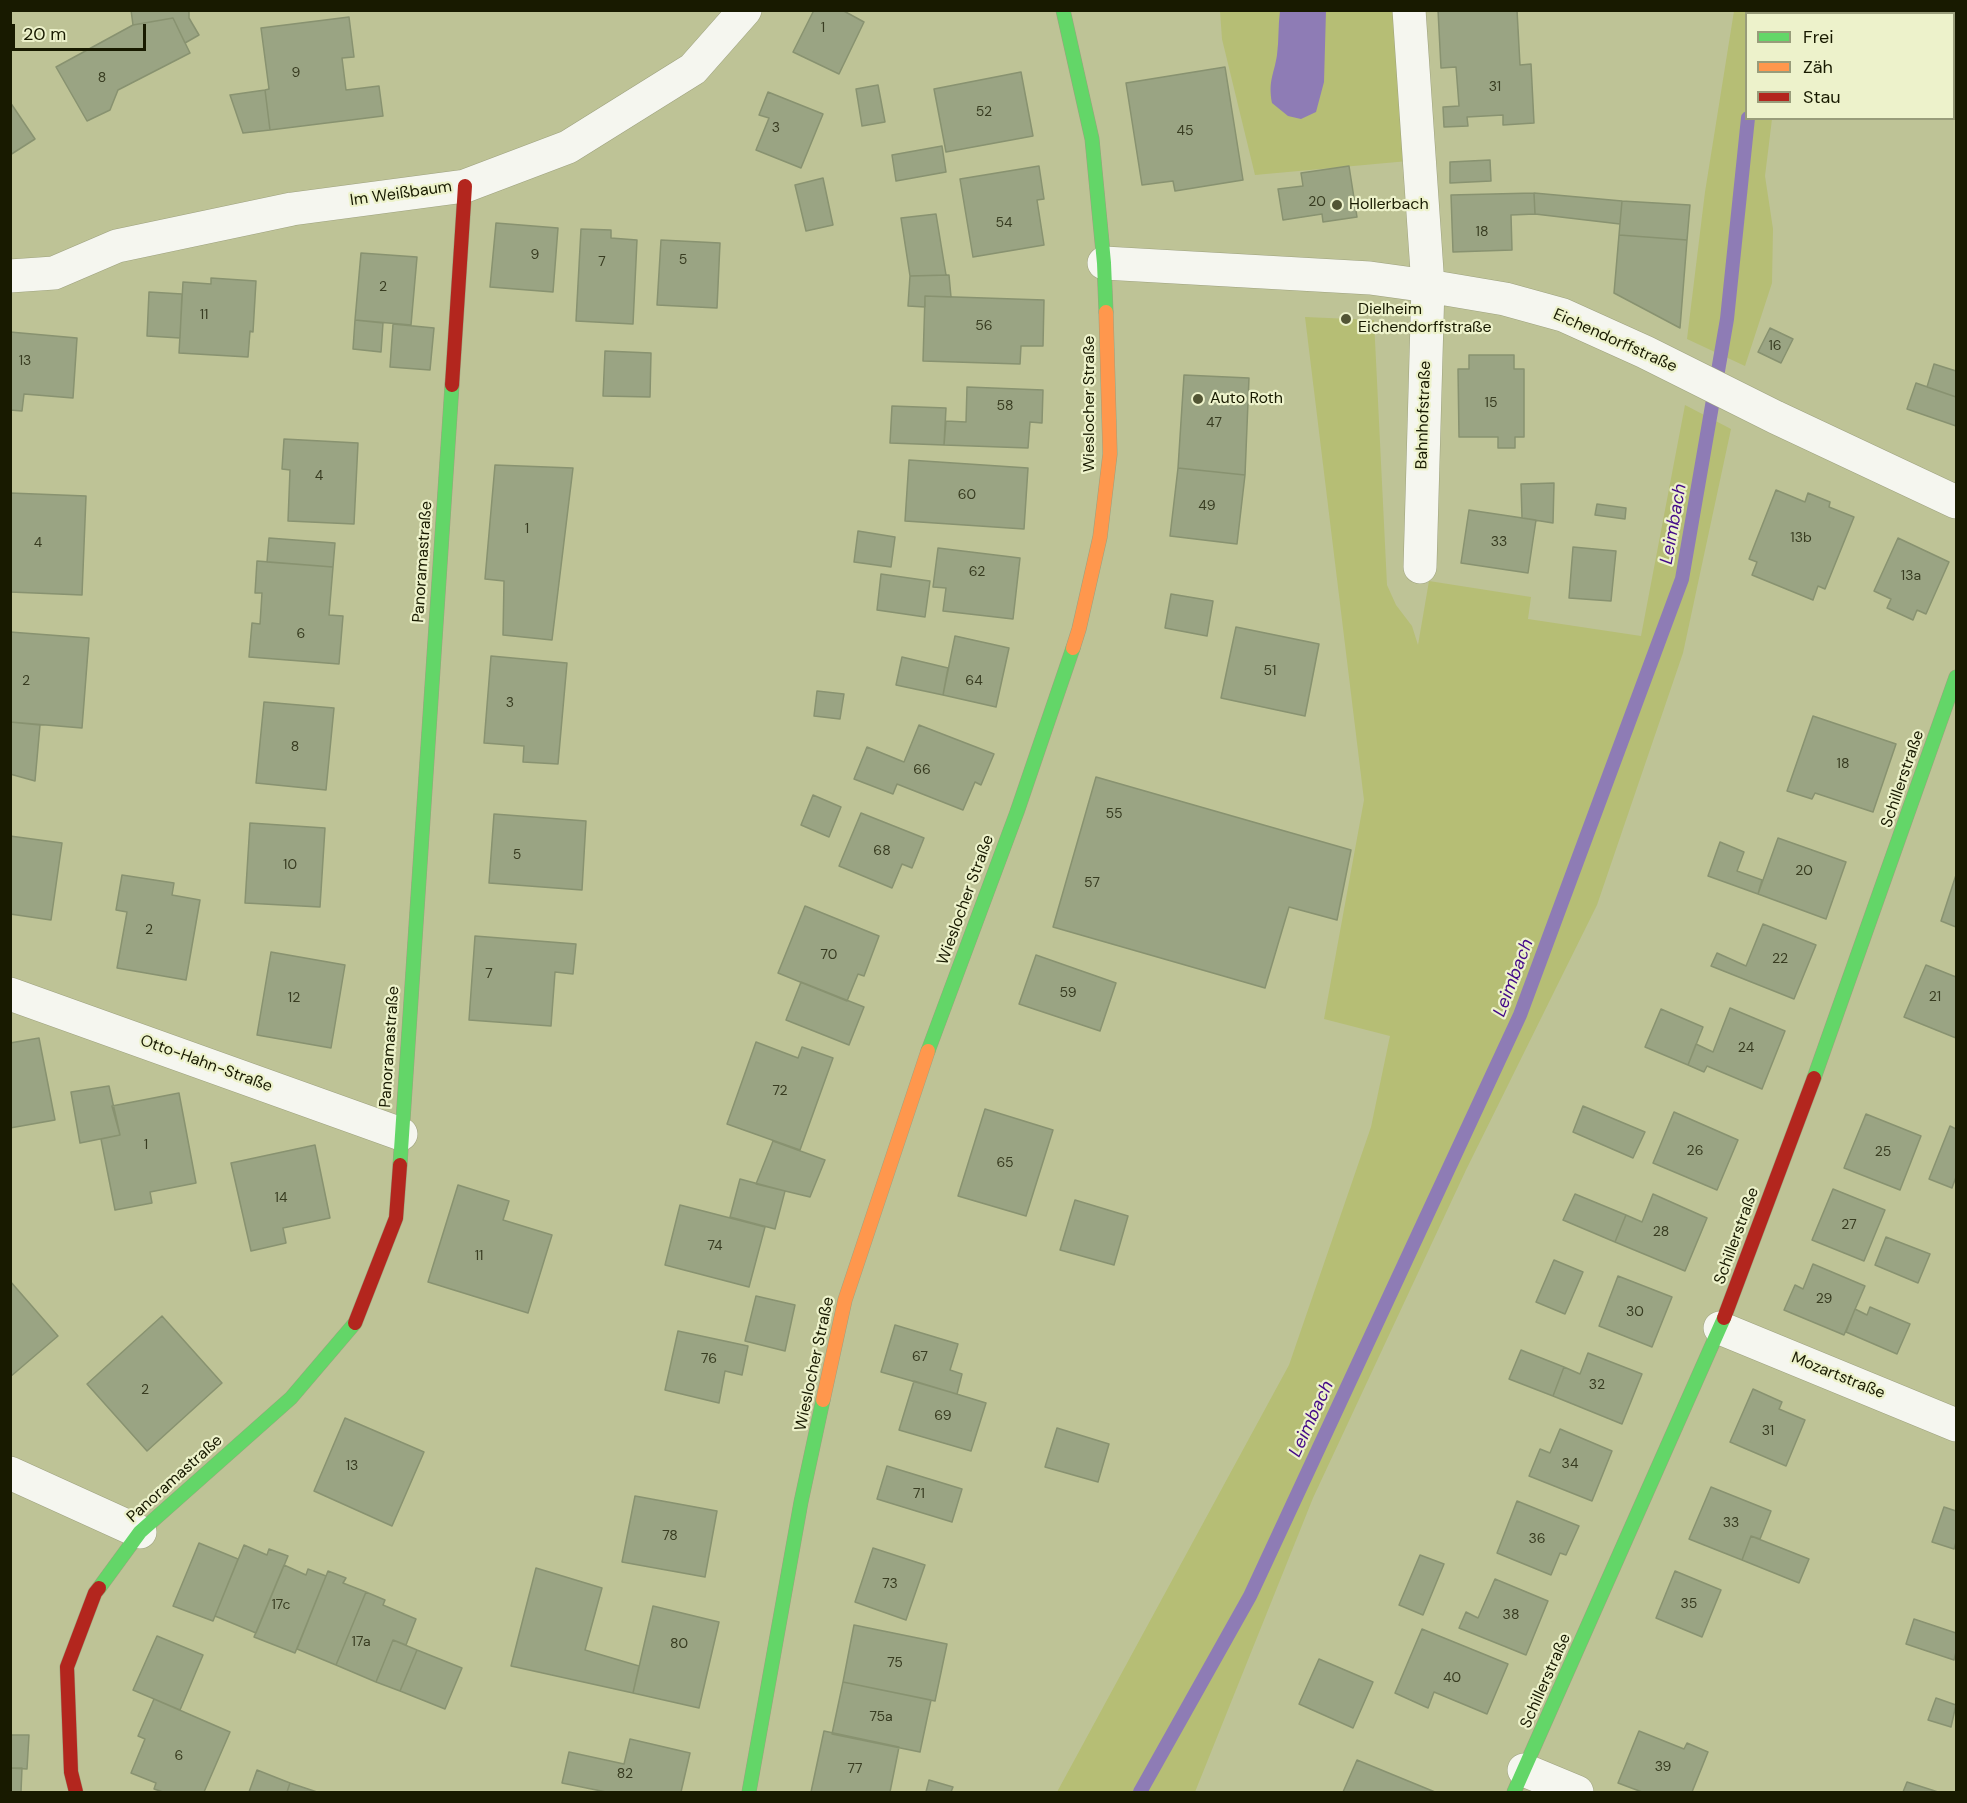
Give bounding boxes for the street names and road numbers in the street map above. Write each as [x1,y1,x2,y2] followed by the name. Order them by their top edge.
[349,177,453,211] street label: Im Weißbaum
[1550,305,1680,377] street label: Eichendorffstraße
[1080,336,1100,472] street label: Wieslocher Straße
[1413,360,1435,470] street label: Bahnhofstraße
[409,501,437,623] street label: Panoramastraße
[1877,728,1929,830] street label: Schillerstraße
[934,832,998,968] street label: Wieslocher Straße
[376,986,404,1108] street label: Panoramastraße
[137,1031,275,1097] street label: Otto-Hahn-Straße
[1711,1185,1763,1287] street label: Schillerstraße
[791,1295,839,1433] street label: Wieslocher Straße
[1788,1349,1888,1403] street label: Mozartstraße
[123,1431,227,1527] street label: Panoramastraße
[1517,1631,1575,1731] street label: Schillerstraße

